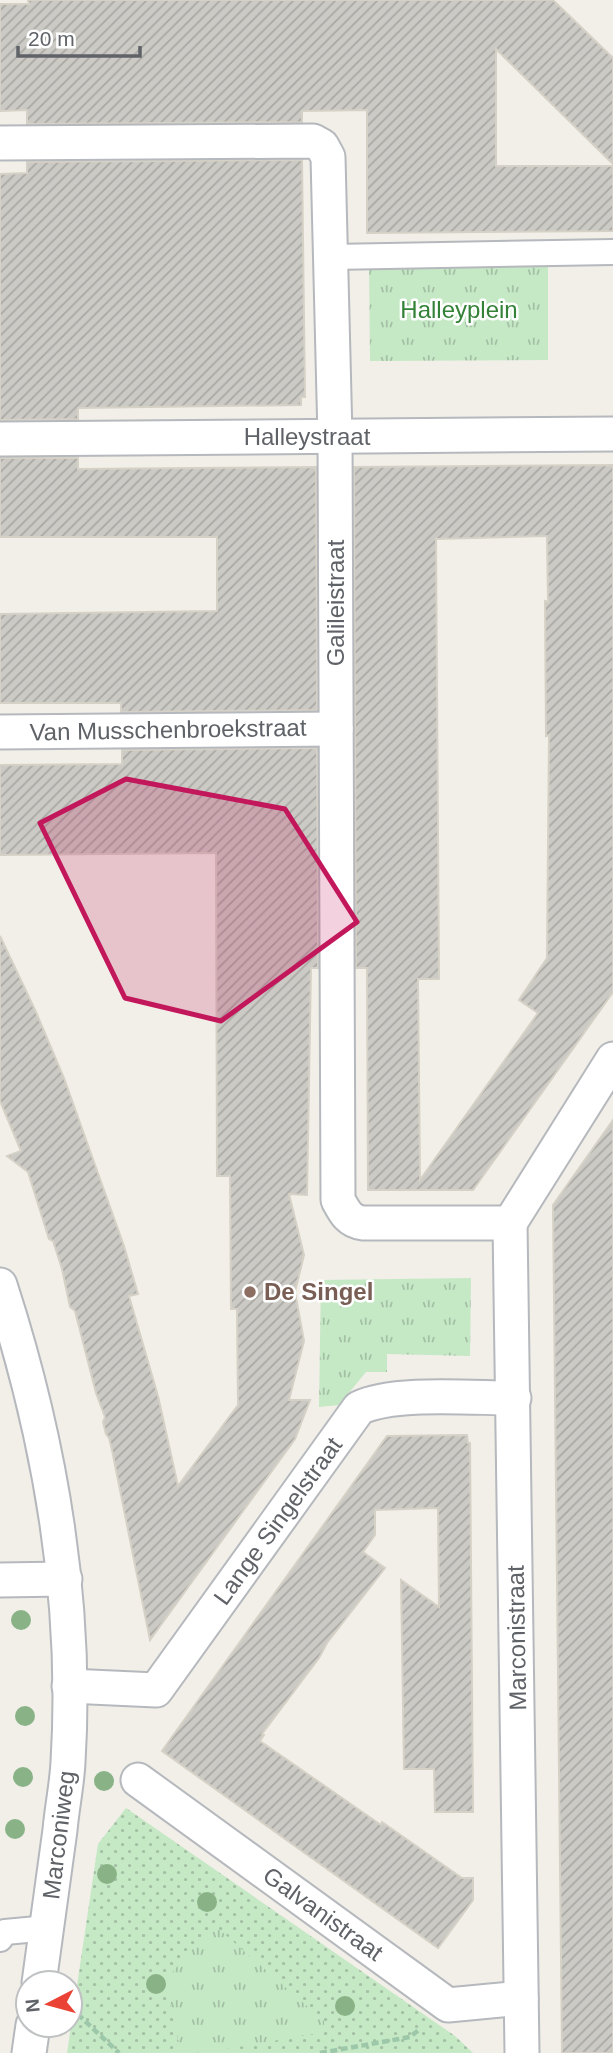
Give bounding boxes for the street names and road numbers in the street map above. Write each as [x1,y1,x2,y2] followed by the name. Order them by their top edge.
[244,423,371,450] street label: Halleystraat
[322,539,349,666] street label: Galileistraat
[29,714,307,745] street label: Van Musschenbroekstraat
[208,1432,348,1610] street label: Lange Singelstraat
[502,1565,531,1711] street label: Marconistraat
[37,1769,80,1901] street label: Marconiweg
[258,1861,389,1966] street label: Galvanistraat

